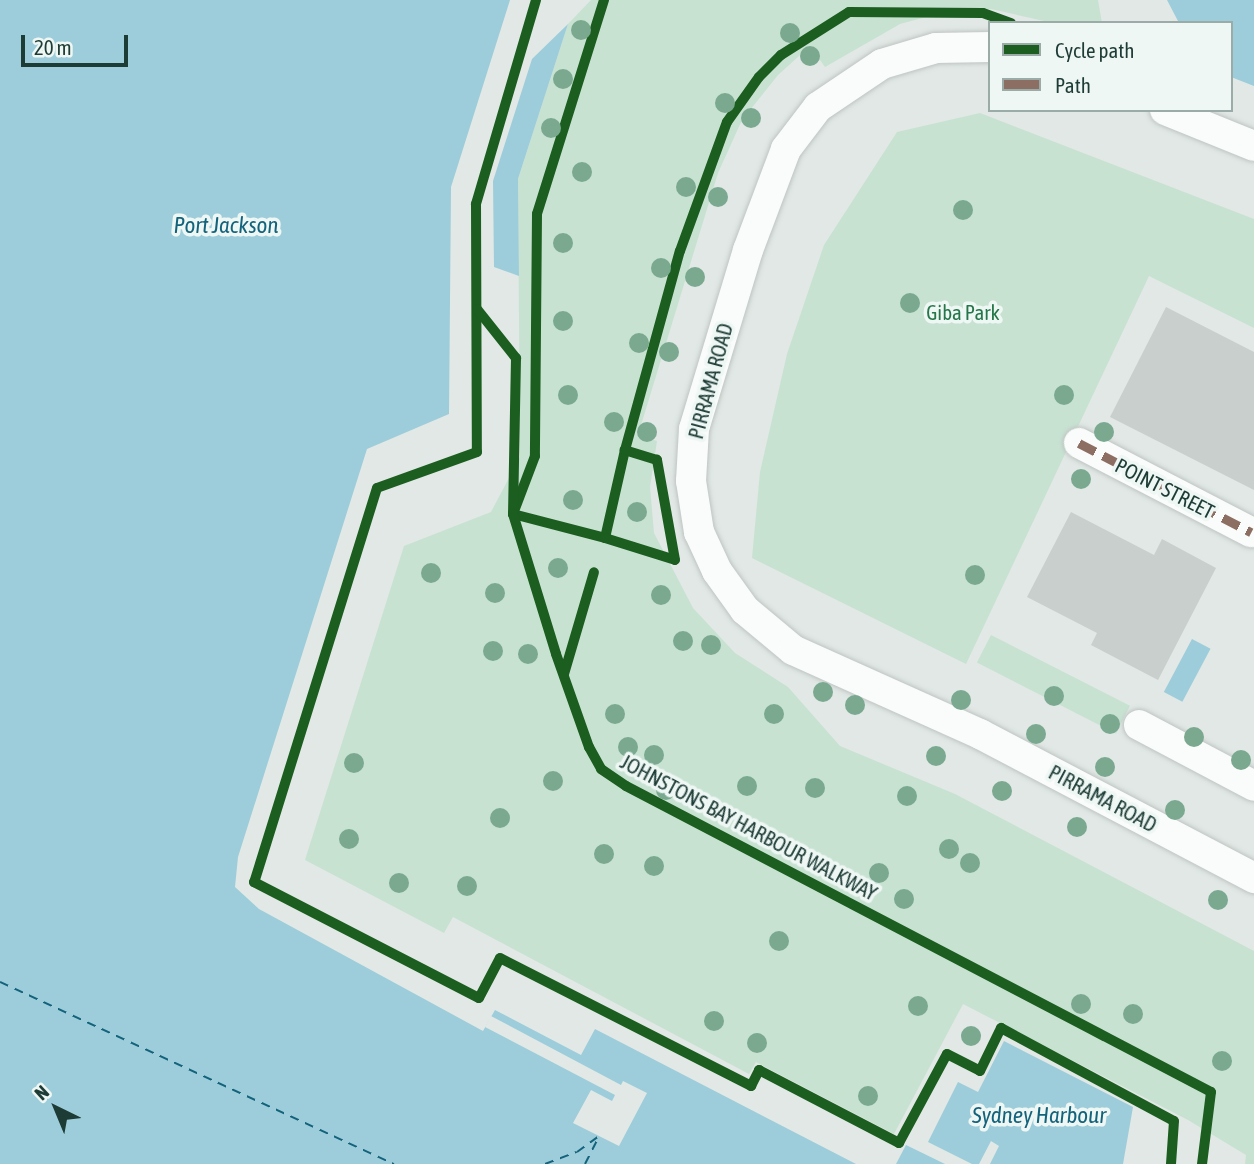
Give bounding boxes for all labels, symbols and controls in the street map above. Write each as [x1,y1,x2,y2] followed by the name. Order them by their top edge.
[24,21,131,65] scale bar
[988,21,1233,112] legend
[34,35,72,59] text: 20 m
[1055,38,1134,62] text: Cycle path
[1055,73,1091,97] text: Path
[174,211,278,239] water label: Port Jackson
[926,299,1000,325] park label: Giba Park
[682,320,738,442] street label: PIRRAMA ROAD
[1111,452,1219,524] street label: POINT STREET
[616,749,882,905] street label: JOHNSTONS BAY HARBOUR WALKWAY
[1045,759,1161,837] street label: PIRRAMA ROAD
[21,1073,91,1143] north arrow
[30,1081,53,1105] text: N
[972,1101,1106,1129] water label: Sydney Harbour

